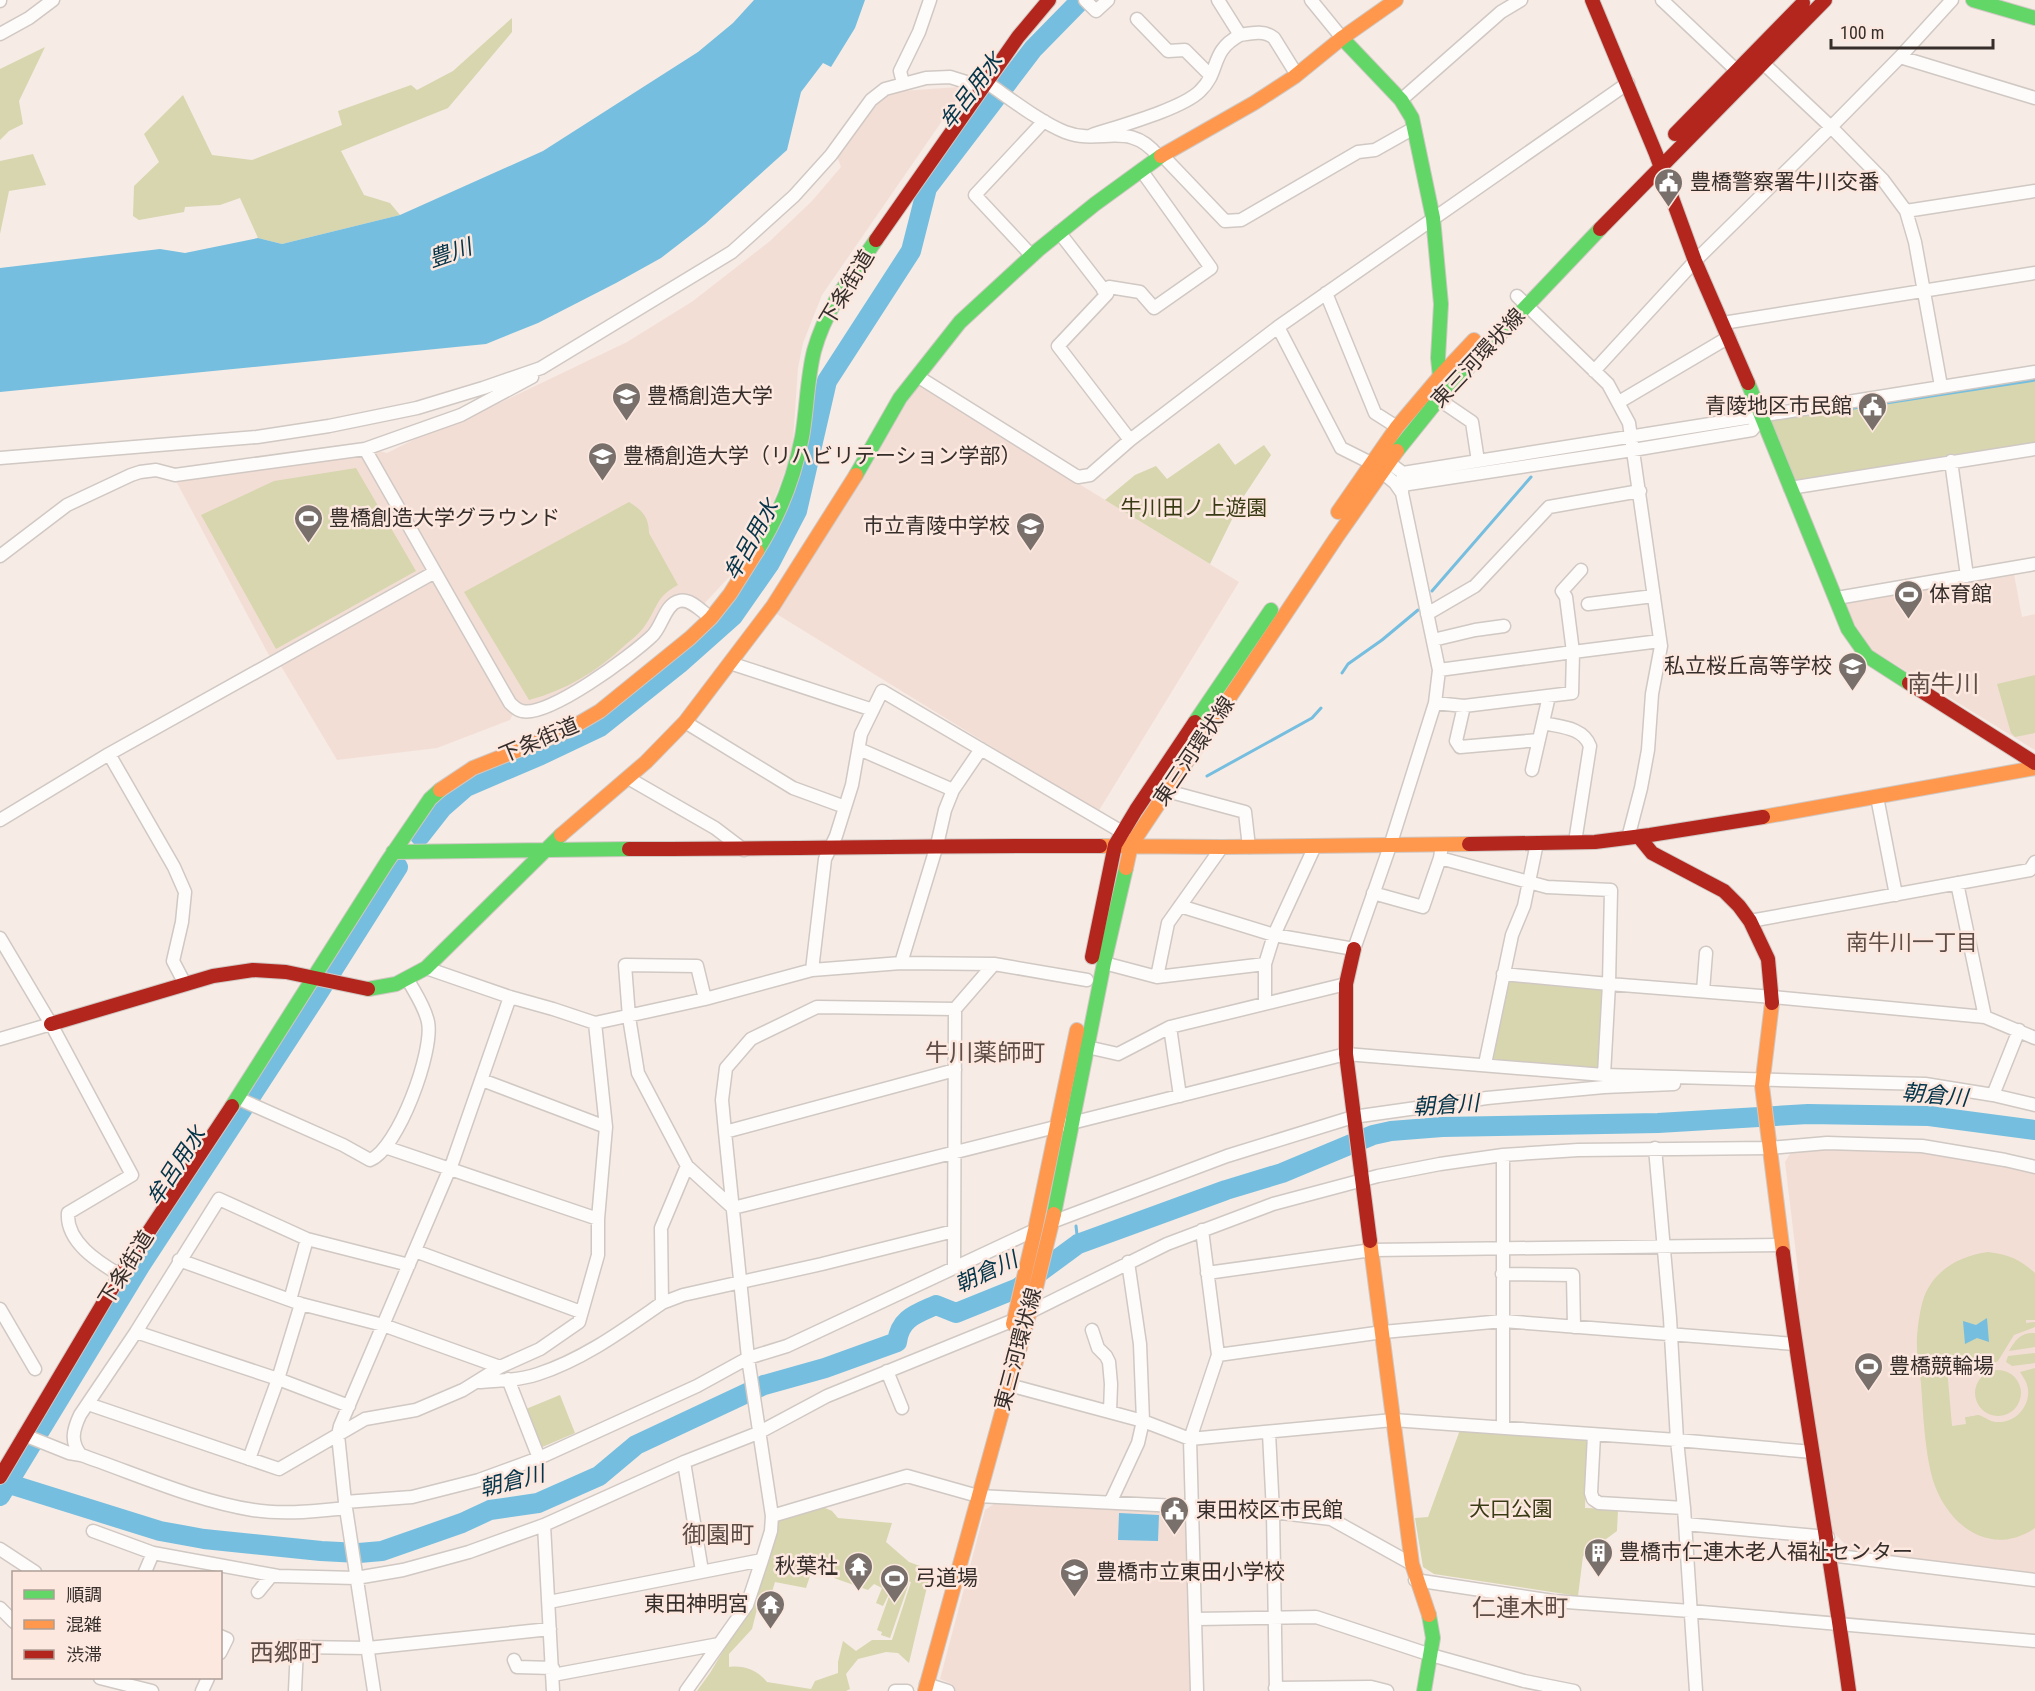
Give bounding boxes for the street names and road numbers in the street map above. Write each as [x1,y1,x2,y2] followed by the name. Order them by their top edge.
[815,246,879,330] street label: 下条街道
[1426,304,1530,412] street label: 東三河環状線
[1149,692,1239,810] street label: 東三河環状線
[496,713,582,767] street label: 下条街道
[94,1226,158,1310] street label: 下条街道
[990,1285,1046,1413] street label: 東三河環状線

